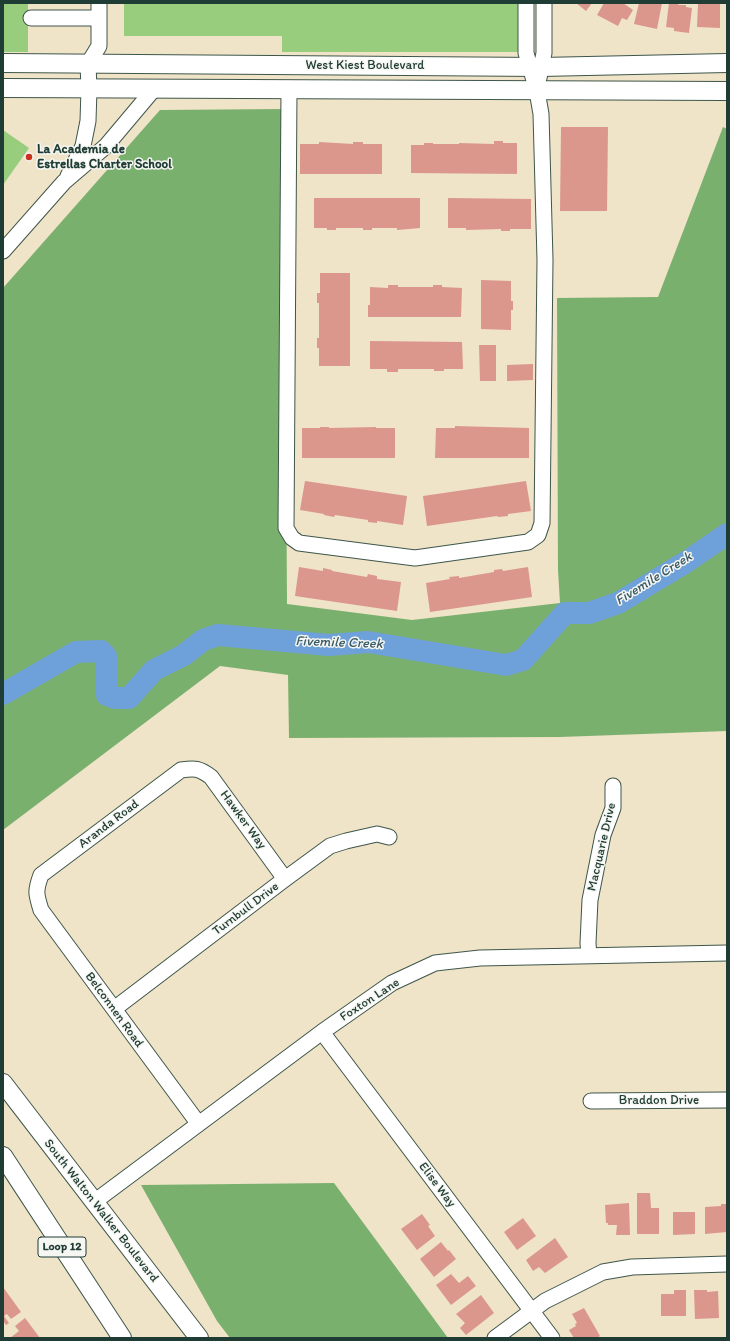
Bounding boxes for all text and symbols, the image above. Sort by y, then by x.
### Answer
street label: West Kiest Boulevard [305,58,425,74]
place label: La Academia de Estrellas Charter School [37,142,172,173]
marker: La Academia de Estrellas Charter School [24,152,34,162]
water label: Fivemile Creek [612,549,696,609]
water label: Fivemile Creek [295,633,383,653]
street label: Hawker Way [216,788,270,852]
street label: Aranda Road [76,796,142,852]
street label: Macquarie Drive [584,801,620,893]
street label: Turnbull Drive [210,879,282,939]
street label: Belconnen Road [81,969,147,1051]
street label: Foxton Lane [337,975,403,1025]
street label: Braddon Drive [619,1093,699,1109]
street label: South Walton Walker Boulevard [40,1136,162,1286]
street label: Elise Way [415,1159,459,1211]
road number: Loop 12 [38,1237,86,1257]

